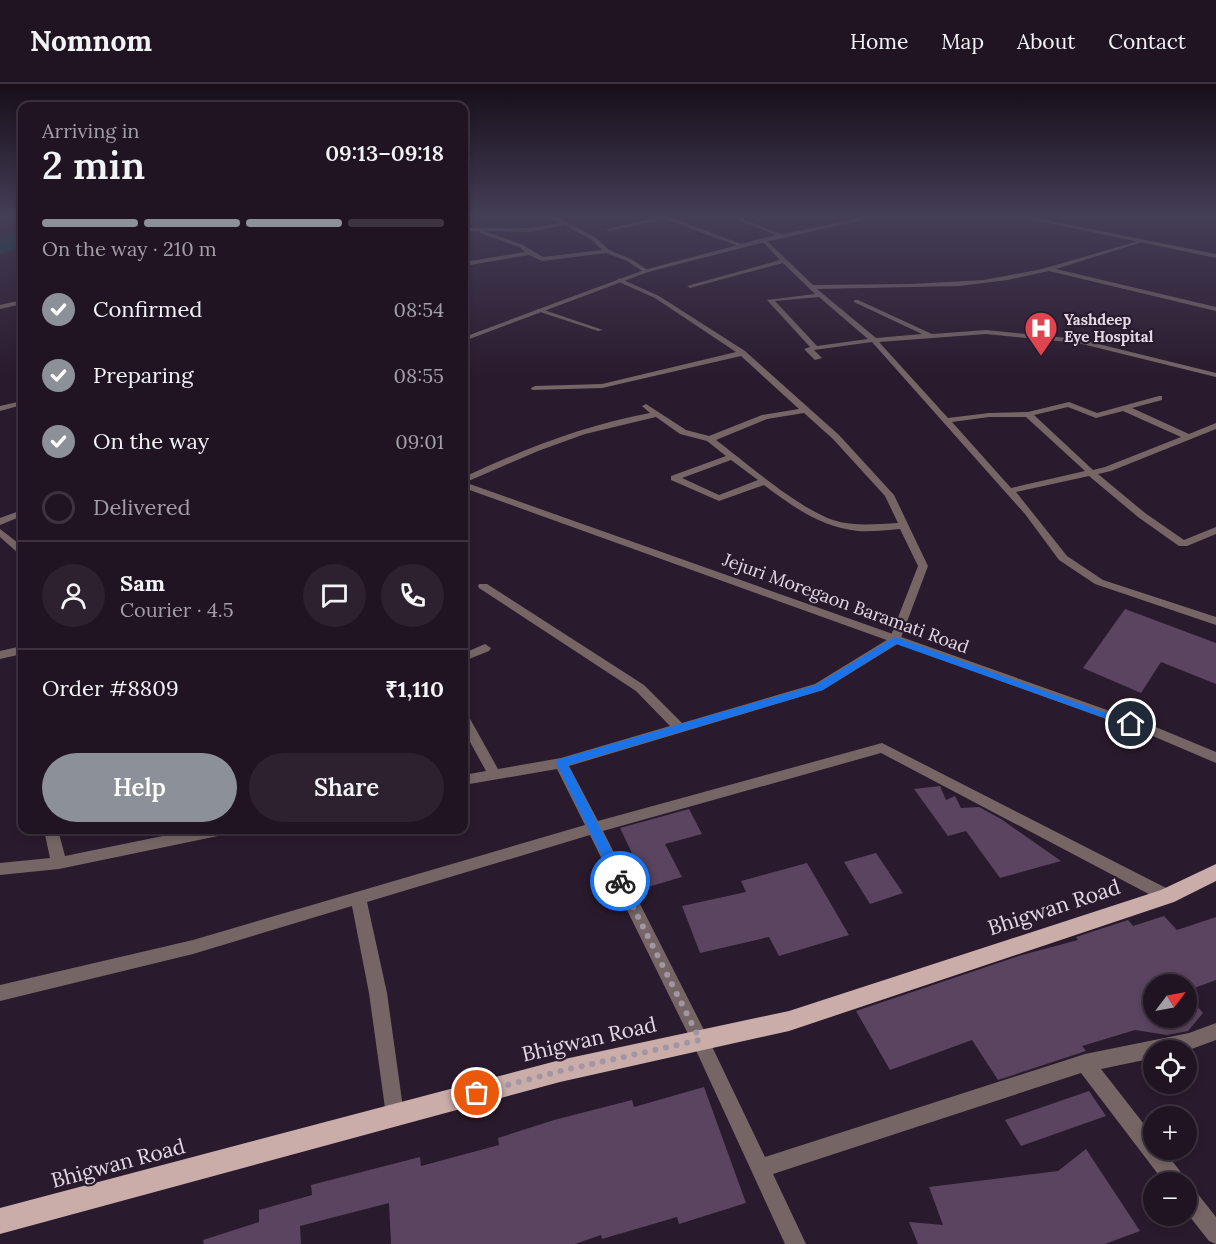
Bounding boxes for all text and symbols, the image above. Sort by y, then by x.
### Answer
text: Nomnom [30,23,152,59]
text: Home [850,28,908,55]
text: Map [941,28,984,55]
text: About [1017,28,1075,55]
text: Contact [1108,28,1186,55]
text: Arriving in [42,118,139,143]
text: 09:13–09:18 [325,139,444,167]
text: 2 min [42,140,145,190]
text: On the way · 210 m [42,236,217,261]
icon: check [42,293,75,326]
text: Confirmed [93,295,202,323]
text: 08:54 [394,297,444,322]
hospital icon: Yashdeep Eye Hospital [1023,310,1059,357]
place label: Yashdeep Eye Hospital [1064,310,1154,346]
icon: check [42,359,75,392]
text: Preparing [93,361,193,389]
text: 08:55 [394,363,444,388]
icon: check [42,425,75,458]
text: On the way [93,427,209,455]
text: 09:01 [395,429,444,454]
text: Delivered [93,493,191,521]
street label: Jejuri Moregaon Baramati Road [719,547,972,658]
button: person [42,564,105,627]
button: chat [303,564,366,627]
button: phone [381,564,444,627]
text: Sam [120,569,165,597]
text: Courier · 4.5 [120,597,234,622]
text: Order #8809 [42,674,179,702]
text: ₹1,110 [385,675,444,703]
pin [1105,698,1156,749]
icon: home [1114,707,1147,740]
button: Help [42,753,237,822]
button: Share [249,753,444,822]
courier [590,851,650,911]
icon: bike [604,865,637,898]
street label: Bhigwan Road [984,873,1124,941]
north arrow [1143,974,1197,1028]
map controls [1143,974,1197,1226]
street label: Bhigwan Road [519,1010,659,1068]
button: locate [1143,1040,1197,1094]
pin [451,1067,502,1118]
icon: bag [460,1076,493,1109]
button: + [1143,1106,1197,1160]
street label: Bhigwan Road [48,1132,188,1194]
button: − [1143,1172,1197,1226]

